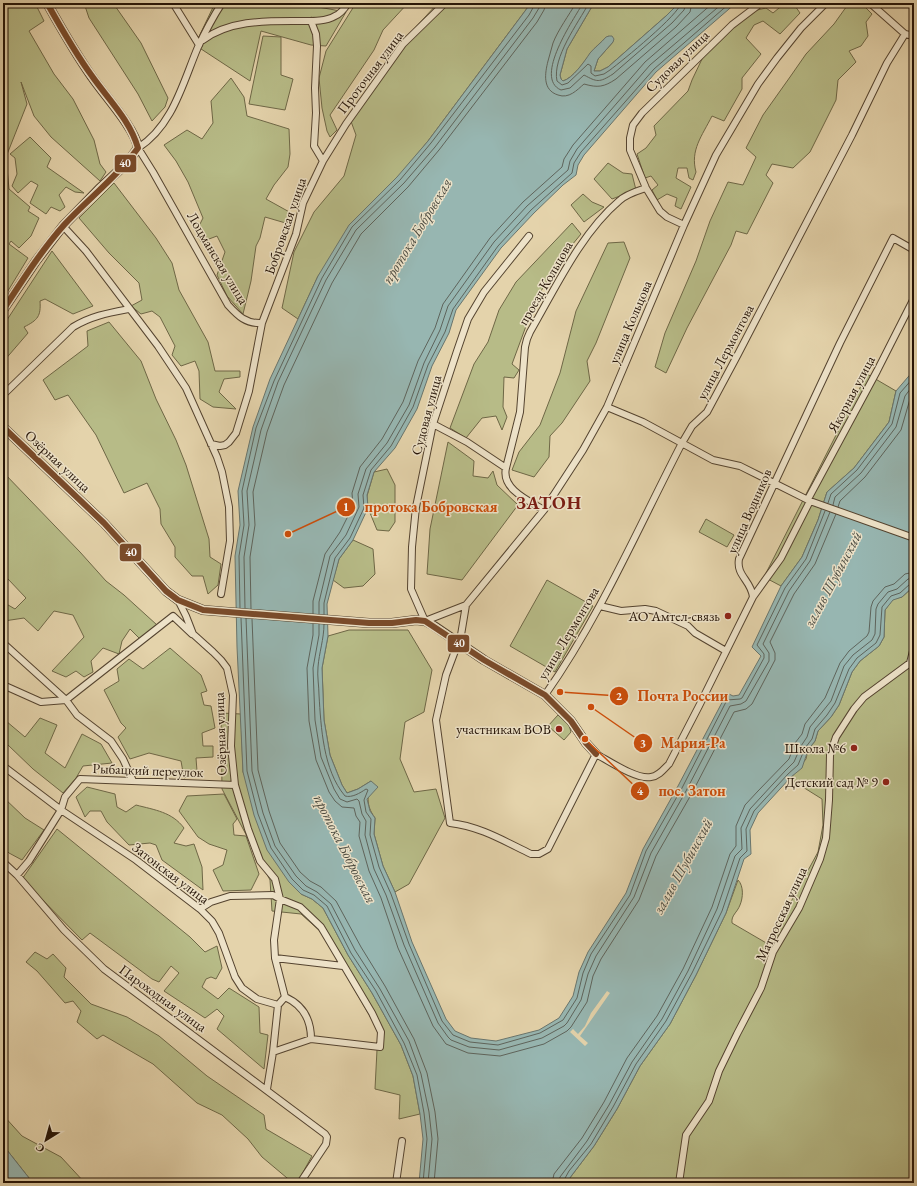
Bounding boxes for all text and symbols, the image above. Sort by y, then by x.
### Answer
street label: Судовая улица [641,26,713,96]
street label: Проточная улица [333,27,407,117]
line badge: 40 [114,154,137,173]
text: 40 [119,156,131,170]
water label: протока Бобровская [378,174,456,287]
street label: Бобровская улица [260,175,310,277]
street label: Лоцманская улица [183,208,253,308]
street label: проезд Кольцова [514,237,577,328]
street label: улица Кольцова [604,277,656,366]
street label: улица Лермонтова [692,301,758,403]
street label: Якорная улица [823,352,879,436]
street label: Судовая улица [407,373,445,457]
street label: Озёрная улица [21,426,95,496]
street label: улица Водников [722,466,776,556]
district label: ЗАТОН [516,491,582,514]
callout: протока Бобровская [336,494,505,521]
text: протока Бобровская [364,497,498,516]
text: 1 [343,499,349,515]
water label: залив Шубинский [799,527,866,631]
line badge: 40 [119,543,142,562]
text: 40 [125,545,137,559]
street label: улица Лермонтова [533,583,603,683]
place label: АО Амтел-связь [627,607,720,625]
marker: АО Амтел-связь [723,611,733,621]
line badge: 40 [447,634,470,653]
text: 40 [453,636,465,650]
callout: Почта России [609,682,736,709]
text: Почта России [638,686,729,705]
text: 2 [616,688,623,704]
street label: Озёрная улица [210,692,230,776]
place label: участникам ВОВ [456,720,551,738]
marker: участникам ВОВ [554,724,564,734]
callout: Мария-Ра [633,729,734,756]
text: Мария-Ра [660,733,726,752]
text: 3 [640,735,646,751]
place label: Школа №6 [785,739,846,757]
marker: Школа №6 [849,743,859,753]
street label: Рыбацкий переулок [92,759,204,781]
place label: Детский сад № 9 [785,773,878,791]
callout: пос. Затон [630,777,733,804]
marker: Детский сад № 9 [881,777,891,787]
text: пос. Затон [658,781,726,800]
text: 4 [637,783,644,799]
water label: протока Бобровская [310,791,381,907]
water label: залив Шубинский [648,815,717,917]
street label: Затонская улица [129,838,213,908]
street label: Матросская улица [751,863,811,964]
street label: Пароходная улица [116,960,211,1036]
north arrow [26,1120,66,1160]
text: С [32,1140,47,1156]

